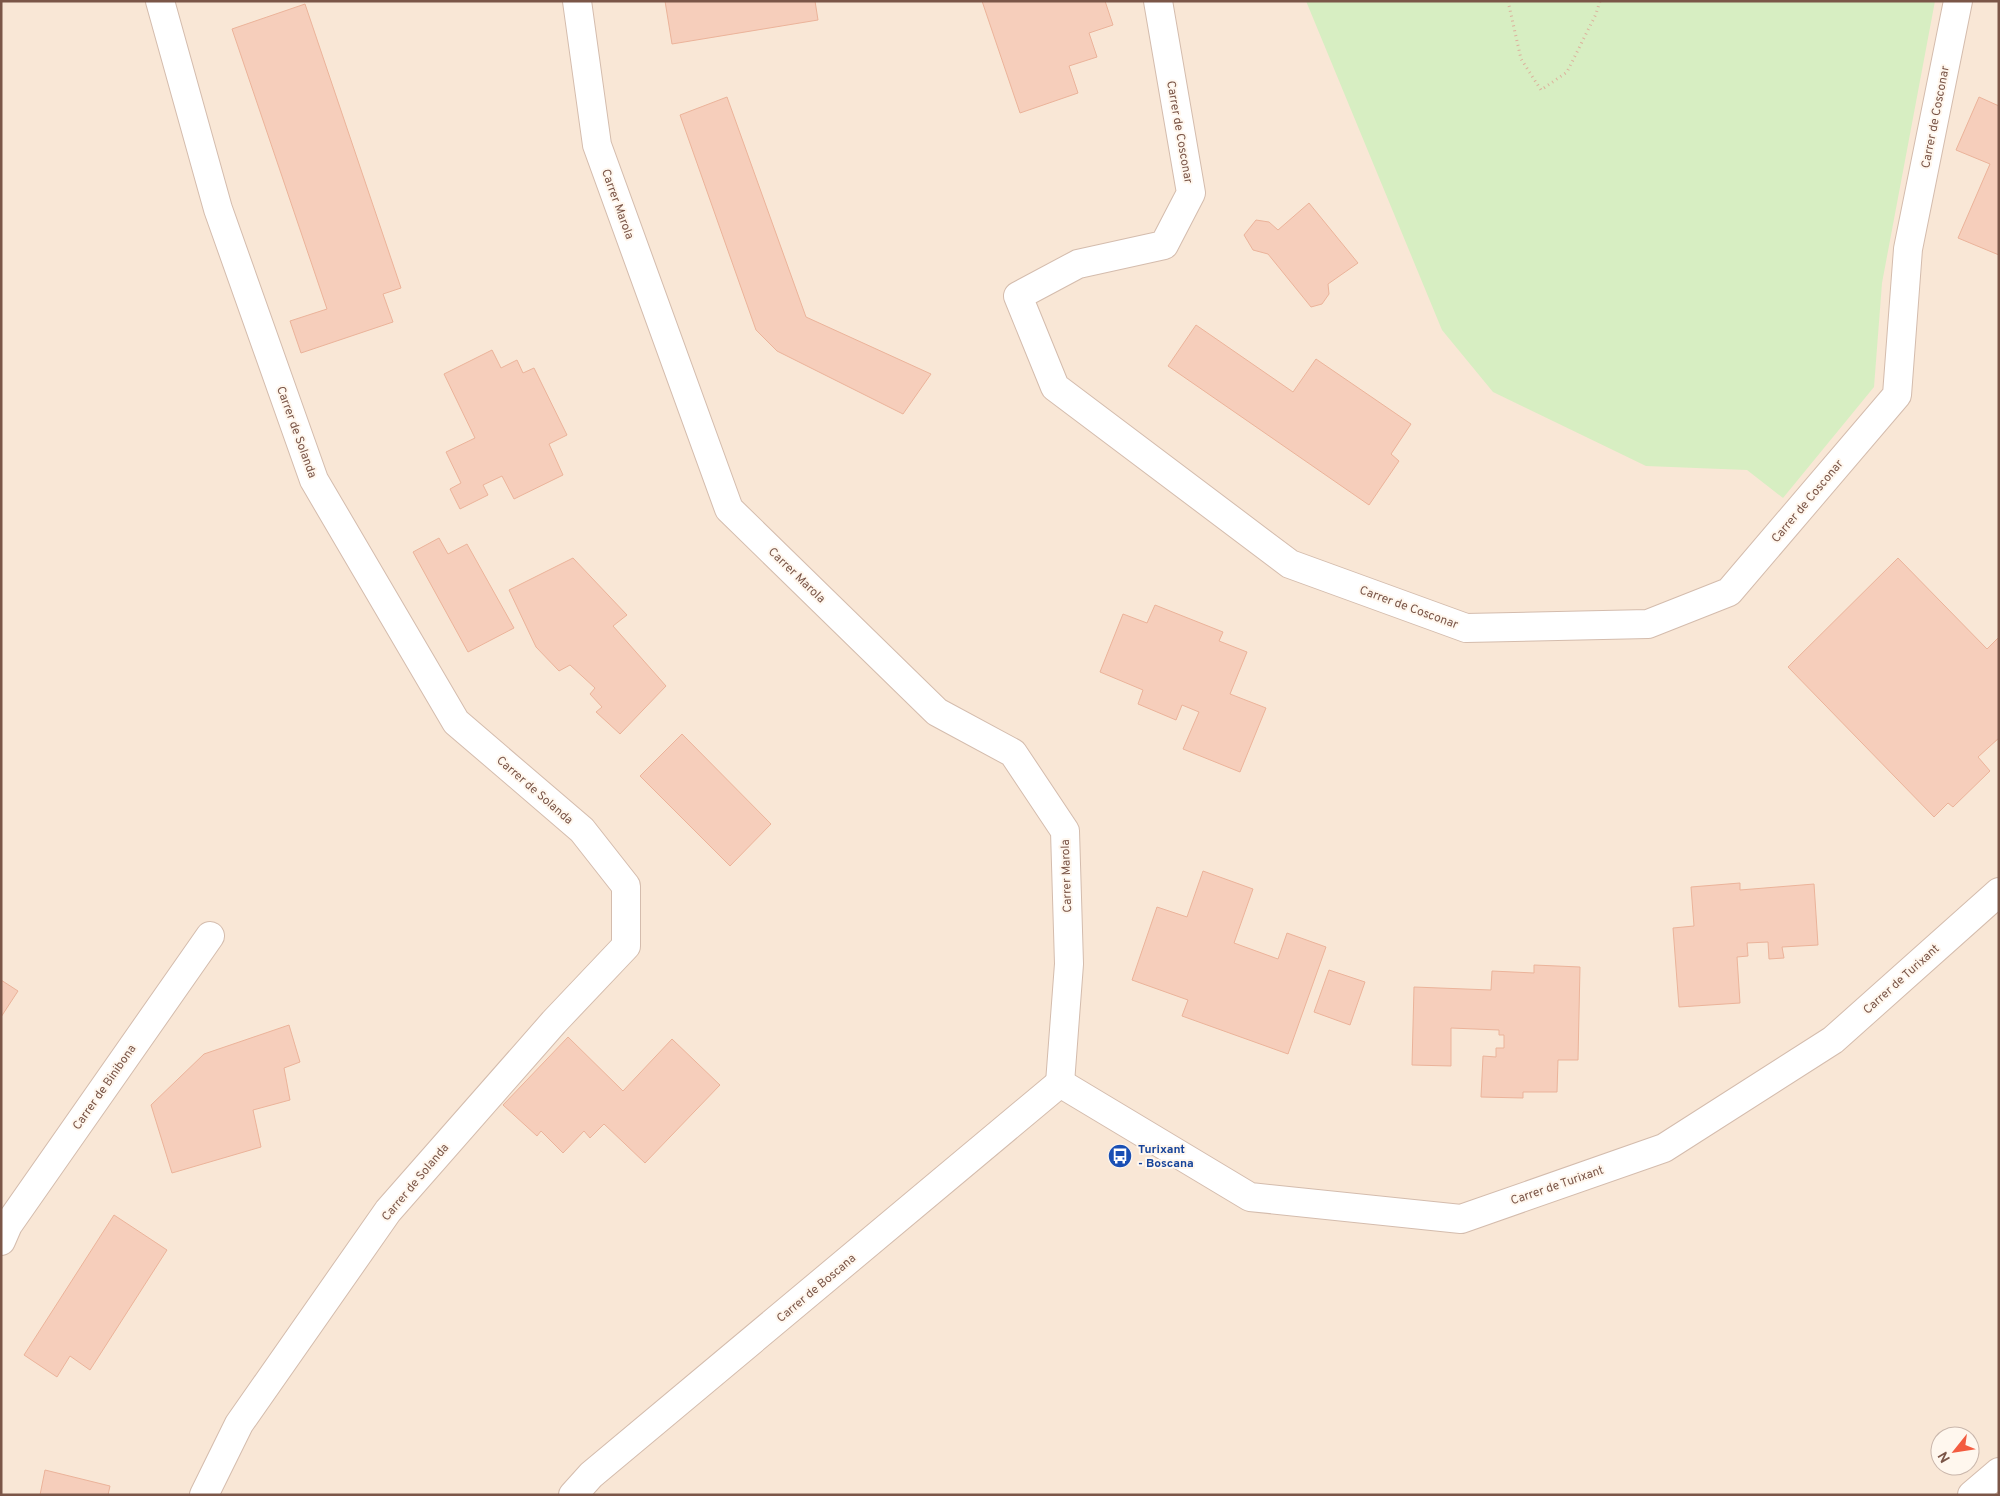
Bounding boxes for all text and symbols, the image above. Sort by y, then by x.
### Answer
street label: Carrer de Cosconar [1918,64,1954,170]
street label: Carrer de Cosconar [1162,80,1196,185]
street label: Carrer Marola [597,167,637,242]
street label: Carrer de Solanda [272,384,320,480]
street label: Carrer de Cosconar [1768,456,1847,547]
street label: Carrer Marola [764,544,828,607]
street label: Carrer de Cosconar [1357,583,1461,633]
street label: Carrer de Solanda [493,753,576,828]
street label: Carrer Marola [1058,839,1076,913]
street label: Carrer de Turixant [1860,941,1943,1018]
street label: Carrer de Binibona [69,1042,140,1133]
street label: Carrer de Solanda [379,1141,453,1225]
place label: Turixant - Boscana [1138,1142,1194,1172]
bus stop icon: Turixant - Boscana [1107,1143,1133,1169]
street label: Carrer de Turixant [1509,1163,1606,1209]
street label: Carrer de Boscana [774,1251,860,1327]
north arrow [1930,1426,1980,1476]
text: N [1935,1448,1955,1465]

